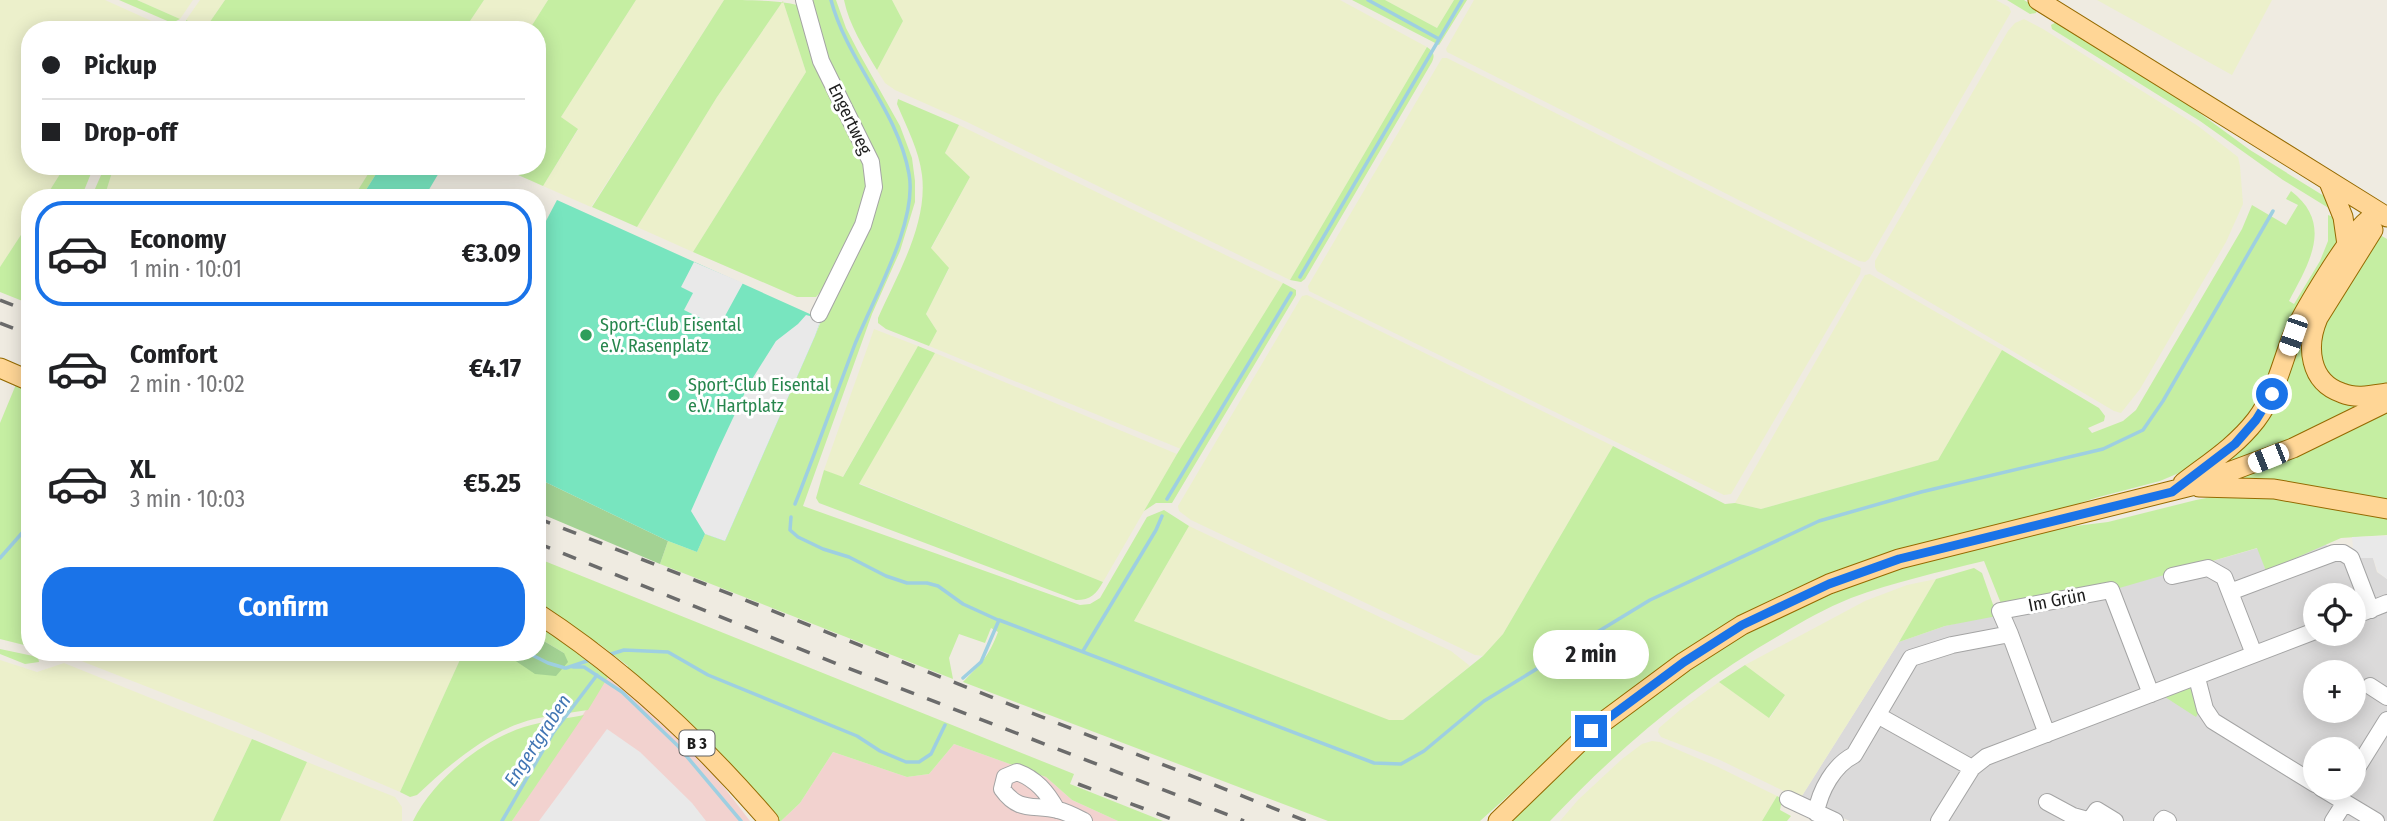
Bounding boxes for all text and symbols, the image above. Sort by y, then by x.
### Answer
text: Pickup [84,50,157,81]
street label: Engertweg [823,80,877,159]
text: Drop-off [84,117,177,148]
icon: car [46,222,109,285]
text: Economy [130,224,226,255]
text: €3.09 [462,238,521,269]
text: 1 min · 10:01 [130,255,242,283]
car [2277,312,2310,358]
place label: Sport-Club Eisental e.V. Rasenplatz [600,314,741,357]
marker: Sport-Club Eisental e.V. Rasenplatz [578,327,594,343]
icon: car [46,337,109,400]
text: Comfort [130,339,218,370]
text: €4.17 [469,353,521,384]
text: 2 min · 10:02 [130,370,245,398]
place label: Sport-Club Eisental e.V. Hartplatz [688,374,829,417]
route start [2256,378,2288,410]
marker: Sport-Club Eisental e.V. Hartplatz [666,387,682,403]
car [2245,440,2292,476]
icon: car [46,452,109,515]
text: XL [130,454,156,485]
text: €5.25 [464,468,521,499]
text: 3 min · 10:03 [130,485,245,513]
button: Confirm [42,567,525,647]
map controls [2303,583,2366,800]
button: locate [2303,583,2366,646]
street label: Im Grün [2026,584,2088,616]
callout: 2 min [1533,630,1649,678]
text: 2 min [1566,640,1617,668]
button: + [2303,660,2366,723]
water label: Engertgraben [499,690,576,791]
route end [1575,715,1607,747]
road number: B 3 [680,730,714,756]
button: − [2303,737,2366,800]

